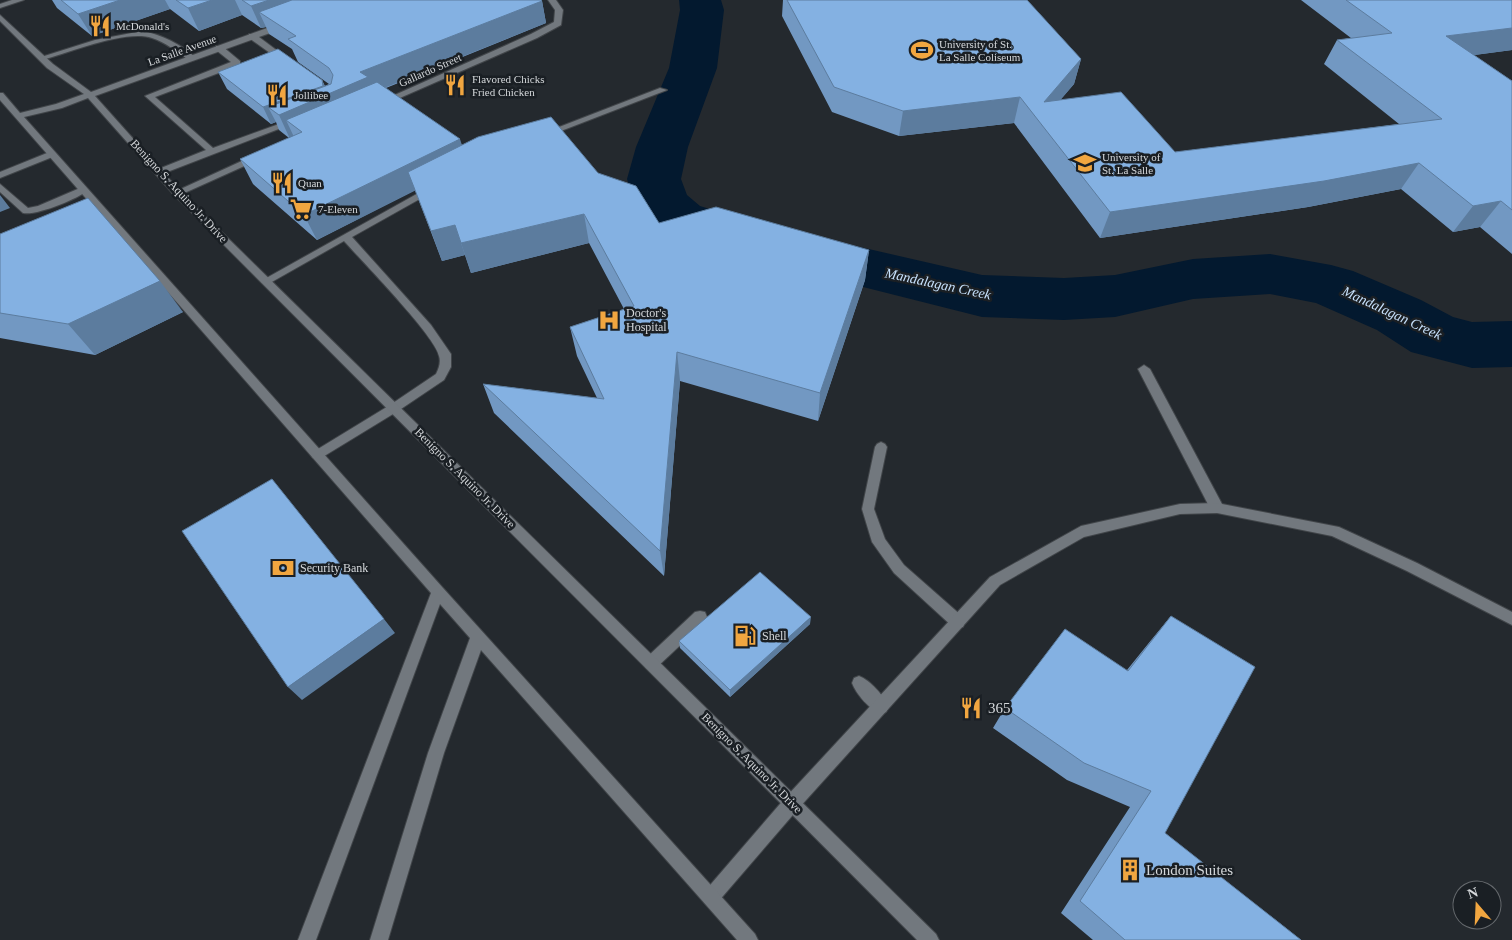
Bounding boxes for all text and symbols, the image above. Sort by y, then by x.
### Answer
restaurant icon: McDonald's [87,13,113,39]
place label: McDonald's [116,20,169,32]
street label: La Salle Avenue [146,32,218,68]
sports icon: University of St. La Salle Coliseum [909,37,935,63]
place label: University of St. La Salle Coliseum [939,38,1021,63]
street label: Gallardo Street [397,51,463,89]
restaurant icon: Flavored Chicks Fried Chicken [442,72,468,98]
place label: Flavored Chicks Fried Chicken [472,73,544,98]
restaurant icon: Jollibee [264,82,290,108]
place label: Jollibee [294,89,328,101]
street label: Benigno S. Aquino Jr. Drive [127,136,231,246]
school or university icon: University of St. La Salle [1072,150,1098,176]
place label: University of St. La Salle [1102,151,1161,176]
restaurant icon: Quan [269,170,295,196]
place label: Quan [298,177,322,189]
supermarket icon: 7-Eleven [288,196,314,222]
place label: 7-Eleven [318,203,358,215]
water label: Mandalagan Creek [883,265,993,303]
water label: Mandalagan Creek [1339,283,1445,343]
place label: Doctor's Hospital [626,306,667,334]
hospital icon: Doctor's Hospital [596,307,622,333]
street label: Benigno S. Aquino Jr. Drive [412,425,518,531]
bank icon: Security Bank [270,555,296,581]
place label: Security Bank [300,561,368,575]
fuel station icon: Shell [732,623,758,649]
place label: Shell [762,629,787,643]
restaurant icon: 365 [958,695,984,721]
place label: 365 [988,700,1011,716]
street label: Benigno S. Aquino Jr. Drive [699,710,805,816]
building icon: London Suites [1117,857,1143,883]
place label: London Suites [1146,862,1233,878]
north arrow [1452,880,1502,930]
text: N [1466,884,1480,902]

